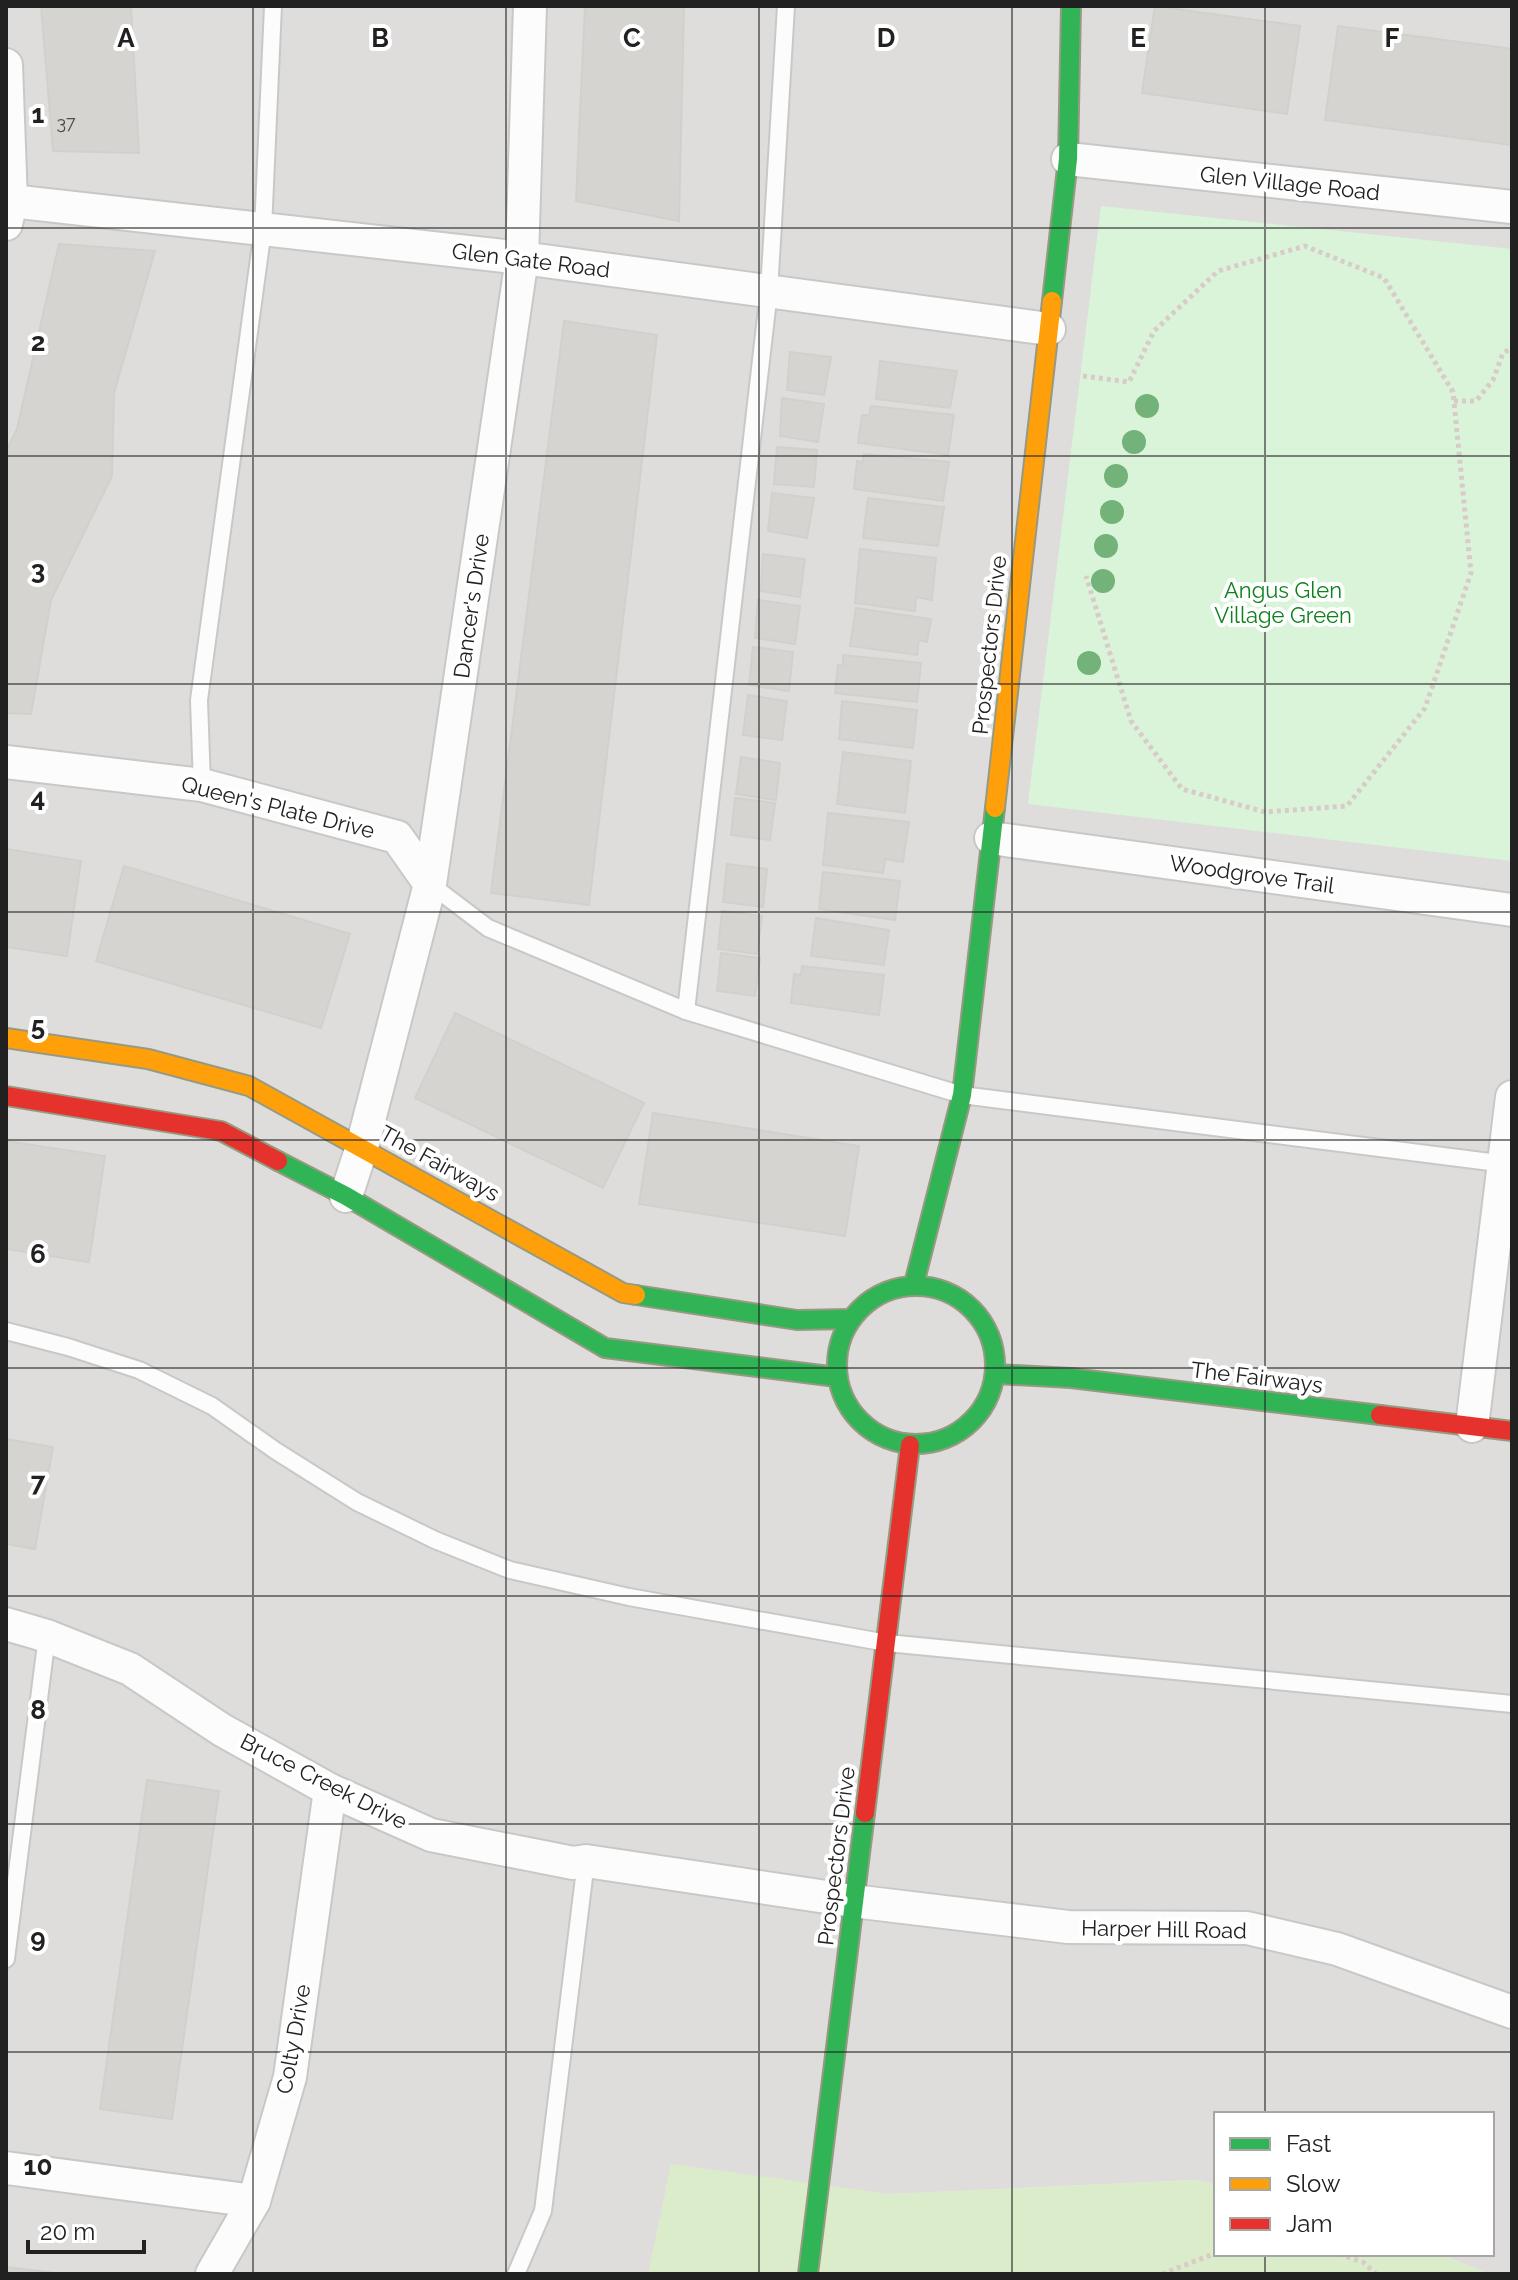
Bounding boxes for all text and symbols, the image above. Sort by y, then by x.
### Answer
text: A [117,23,135,53]
text: B [371,23,389,53]
text: C [623,23,641,53]
text: D [877,23,895,53]
text: E [1130,23,1146,53]
text: F [1385,23,1400,53]
text: 1 [32,99,45,129]
house number: 37 [56,112,76,133]
street label: Glen Village Road [1199,161,1381,205]
street label: Glen Gate Road [450,237,612,283]
text: 2 [31,327,45,357]
street label: Dancer's Drive [448,532,494,680]
street label: Prospectors Drive [967,554,1011,736]
text: 3 [31,555,45,585]
park label: Angus Glen Village Green [1214,577,1352,628]
street label: Queen's Plate Drive [179,770,377,844]
text: 4 [31,783,45,813]
street label: Woodgrove Trail [1168,850,1336,898]
text: 5 [31,1011,45,1041]
street label: The Fairways [376,1120,504,1206]
text: 6 [30,1239,46,1269]
street label: The Fairways [1190,1356,1324,1398]
text: 7 [31,1467,46,1497]
text: 8 [30,1695,46,1725]
street label: Bruce Creek Drive [236,1728,412,1834]
street label: Prospectors Drive [812,1765,860,1947]
street label: Harper Hill Road [1081,1915,1247,1943]
text: 9 [30,1923,46,1953]
street label: Colty Drive [271,1982,315,2096]
legend [1214,2112,1494,2256]
text: Fast [1286,2129,1331,2158]
text: 10 [24,2151,52,2181]
text: Slow [1286,2169,1341,2198]
scale bar [28,2204,144,2254]
text: Jam [1286,2209,1332,2238]
text: 20 m [40,2217,95,2246]

